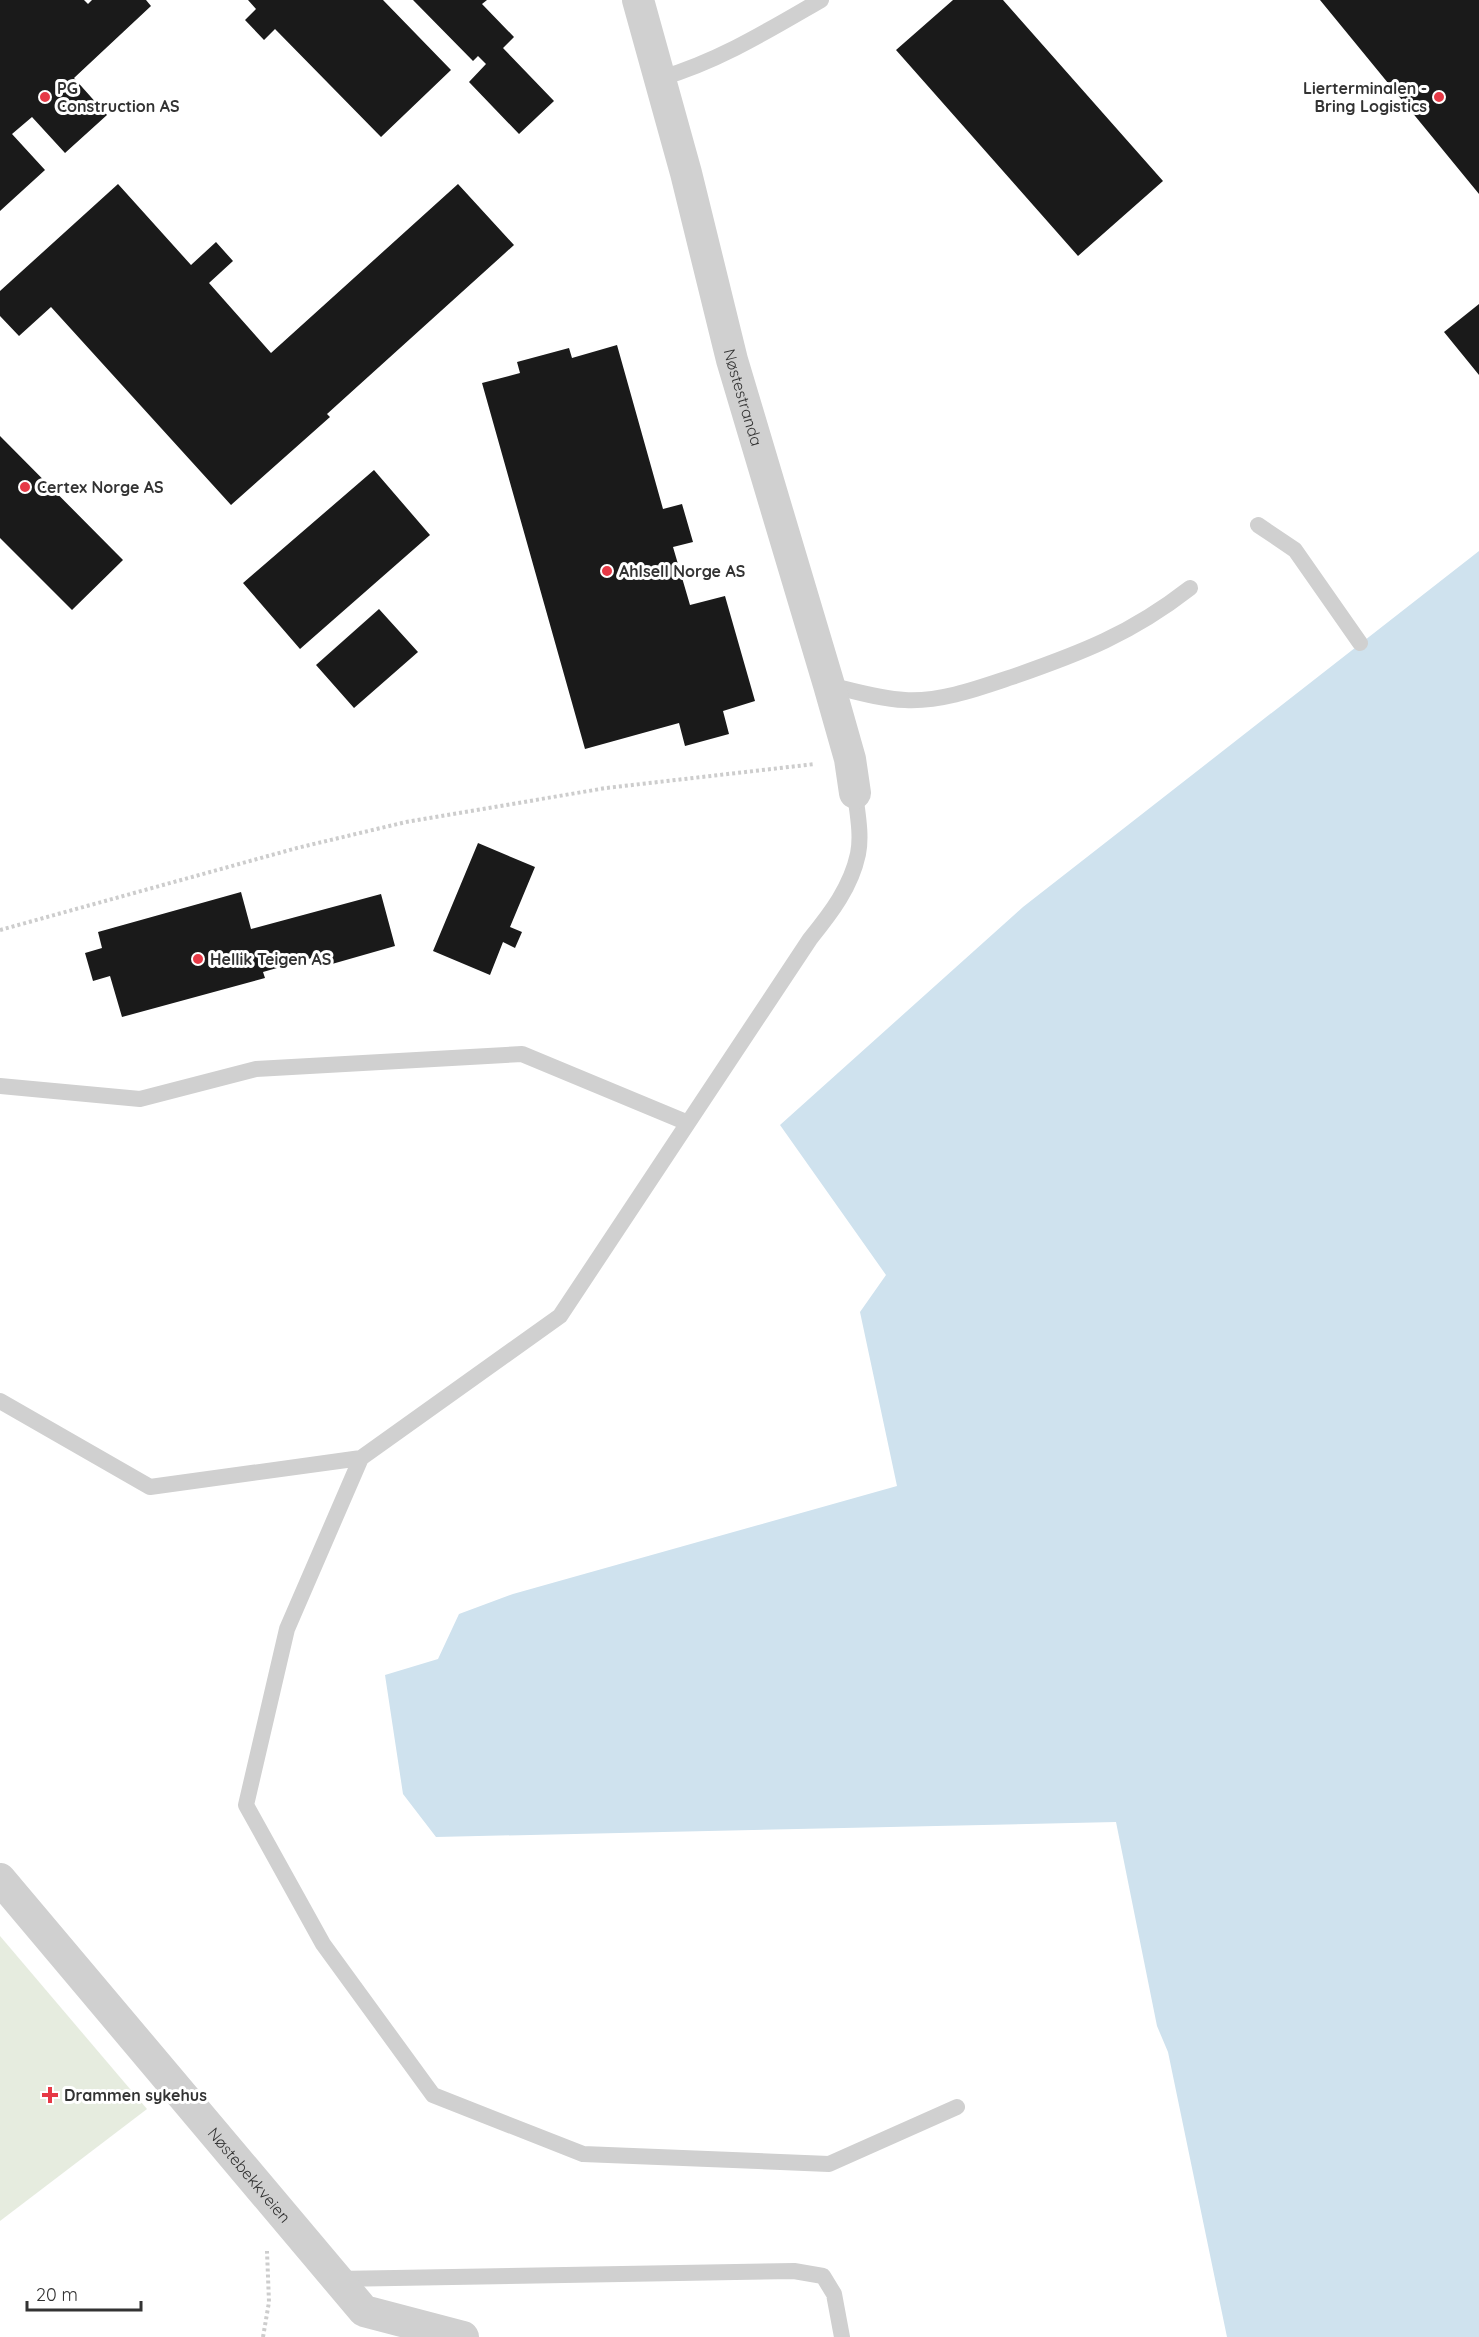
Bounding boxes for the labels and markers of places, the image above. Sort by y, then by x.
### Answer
place label: PG Construction AS [57,78,180,116]
place label: Lierterminalen - Bring Logistics [1303,78,1427,116]
marker: PG Construction AS [38,90,52,104]
marker: Lierterminalen - Bring Logistics [1432,90,1446,104]
place label: Certex Norge AS [37,477,164,497]
marker: Certex Norge AS [18,480,32,494]
place label: Ahlsell Norge AS [619,561,745,581]
marker: Ahlsell Norge AS [600,564,614,578]
place label: Hellik Teigen AS [210,949,331,969]
marker: Hellik Teigen AS [191,952,205,966]
place label: Drammen sykehus [64,2085,207,2105]
marker: Drammen sykehus [41,2086,59,2104]

